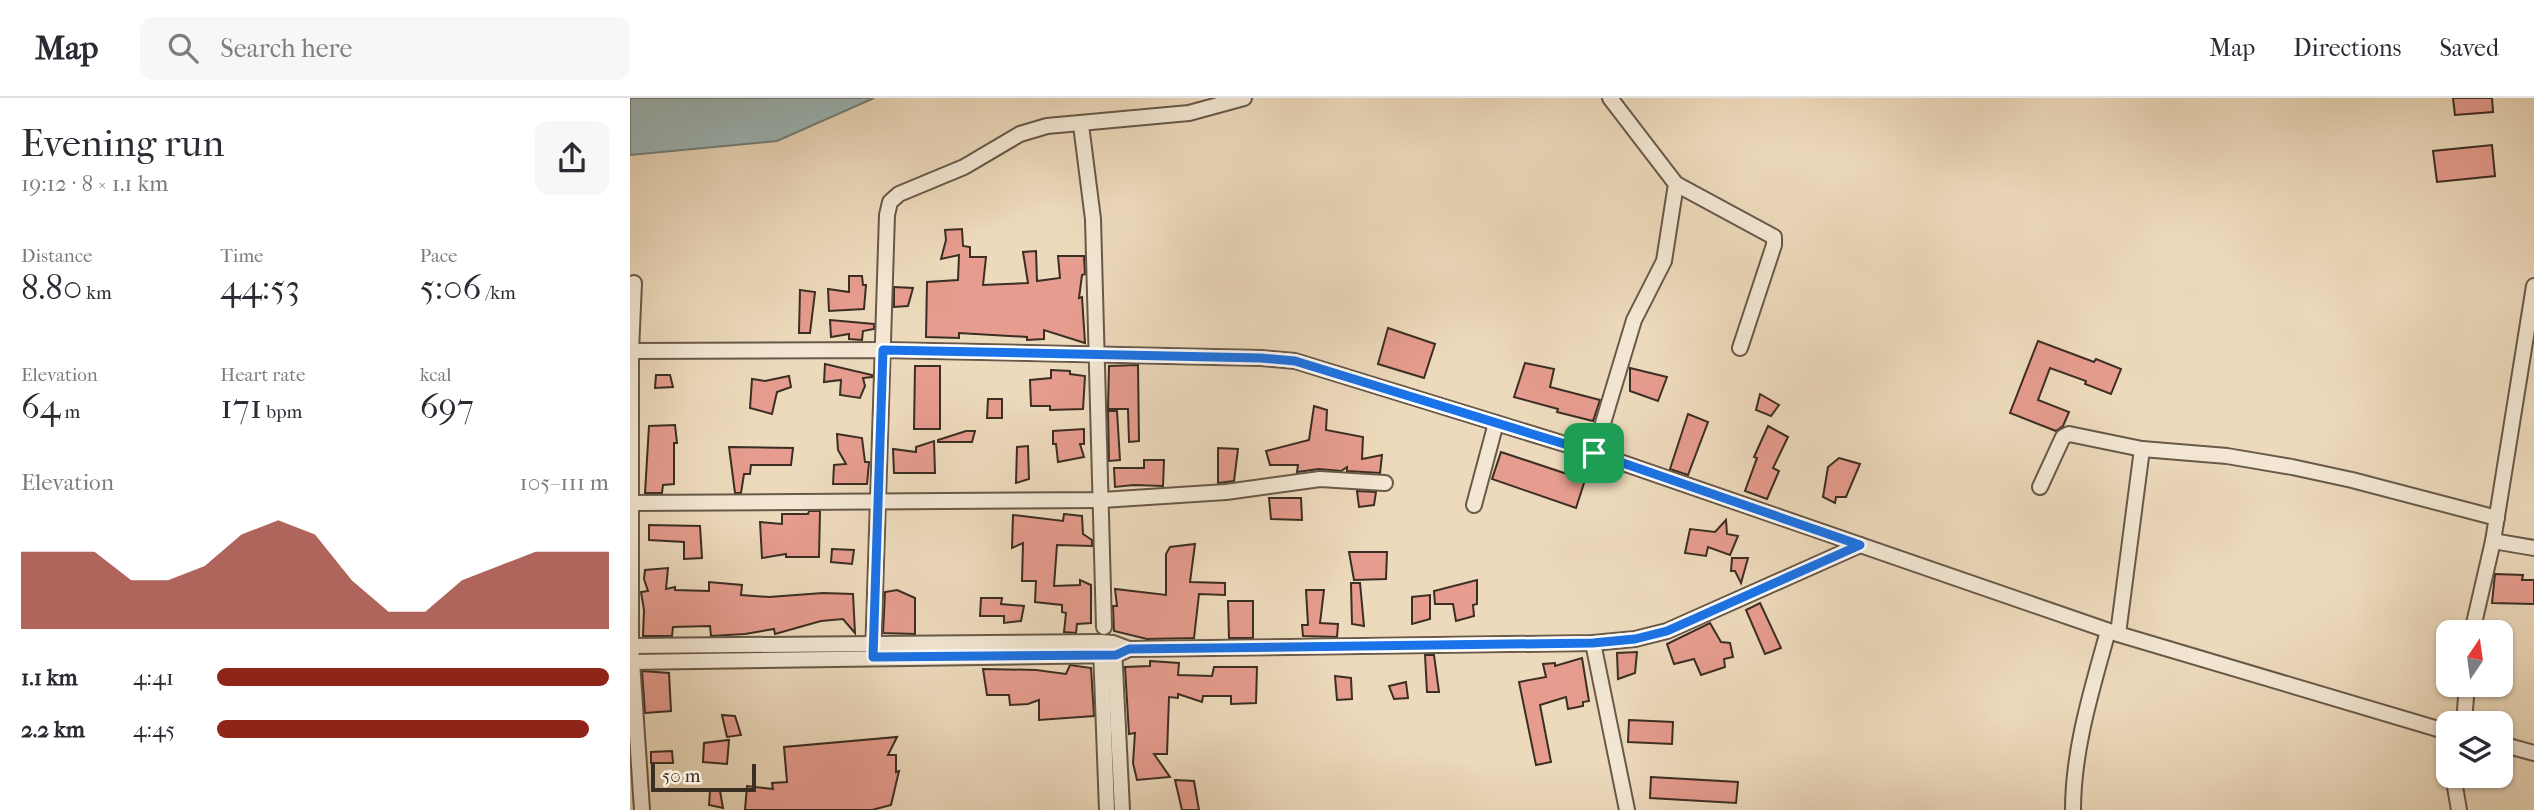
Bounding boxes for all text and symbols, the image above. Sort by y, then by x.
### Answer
search box [140,17,630,80]
text: Map [35,29,98,68]
icon: search [164,29,202,67]
text: Search here [220,33,352,64]
text: Map [2209,34,2255,62]
text: Directions [2293,34,2401,62]
text: Saved [2439,34,2499,62]
text: Evening run [21,121,224,166]
button: share [535,121,609,195]
text: 19:12 · 8 × 1.1 km [21,170,168,197]
text: Distance [21,245,92,267]
text: Time [220,245,264,267]
text: Pace [420,245,458,267]
text: 8.80 [21,267,82,308]
text: 44:53 [220,267,300,308]
text: 5:06 [420,267,482,308]
text: km [82,282,112,304]
text: /km [482,282,516,304]
text: Elevation [21,364,98,386]
text: Heart rate [220,364,305,386]
text: kcal [420,364,452,386]
text: 64 [21,386,61,427]
text: 171 [220,386,262,427]
text: 697 [420,386,474,427]
text: m [61,401,80,423]
text: bpm [262,401,302,423]
pin [1564,423,1624,483]
icon: arrive [1575,434,1613,472]
text: Elevation [21,469,114,496]
text: 105–111 m [520,469,609,496]
north arrow [2436,620,2513,696]
map controls [2436,620,2513,788]
text: 1.1 km [21,664,78,691]
text: 4:41 [133,664,174,691]
button: layers [2436,711,2513,788]
text: 2.2 km [21,716,85,743]
text: 4:45 [133,716,175,743]
scale bar [651,761,756,793]
text: 50 m [662,765,701,787]

